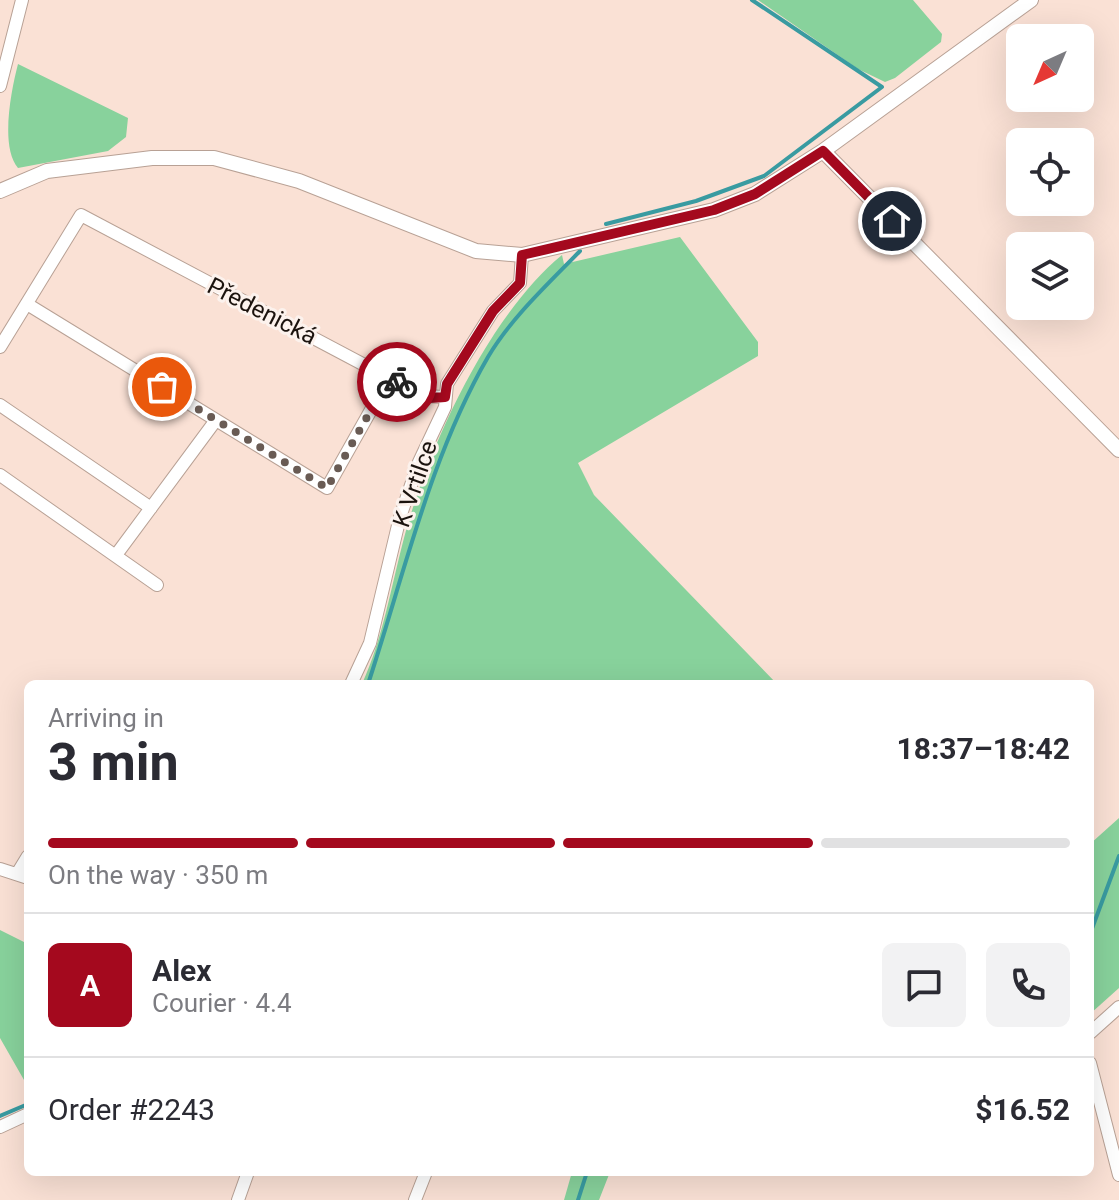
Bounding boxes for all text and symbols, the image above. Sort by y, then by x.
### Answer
north arrow [1006,24,1094,112]
map controls [1006,24,1094,320]
button: locate [1006,128,1094,216]
pin [858,187,926,255]
icon: home [870,199,914,243]
button: layers [1006,232,1094,320]
street label: Předenická [203,272,321,350]
courier [357,342,437,422]
pin [128,353,196,421]
icon: bike [375,360,419,404]
icon: bag [140,365,184,409]
street label: K Vrtilce [387,437,443,531]
text: Arriving in [48,703,164,733]
text: 18:37–18:42 [896,731,1070,766]
text: 3 min [48,732,179,793]
text: On the way · 350 m [48,860,268,890]
button: chat [882,943,966,1027]
button: phone [986,943,1070,1027]
text: Alex [152,953,212,988]
text: A [80,968,100,1003]
text: Courier · 4.4 [152,988,292,1018]
text: Order #2243 [48,1092,215,1127]
text: $16.52 [975,1092,1070,1127]

